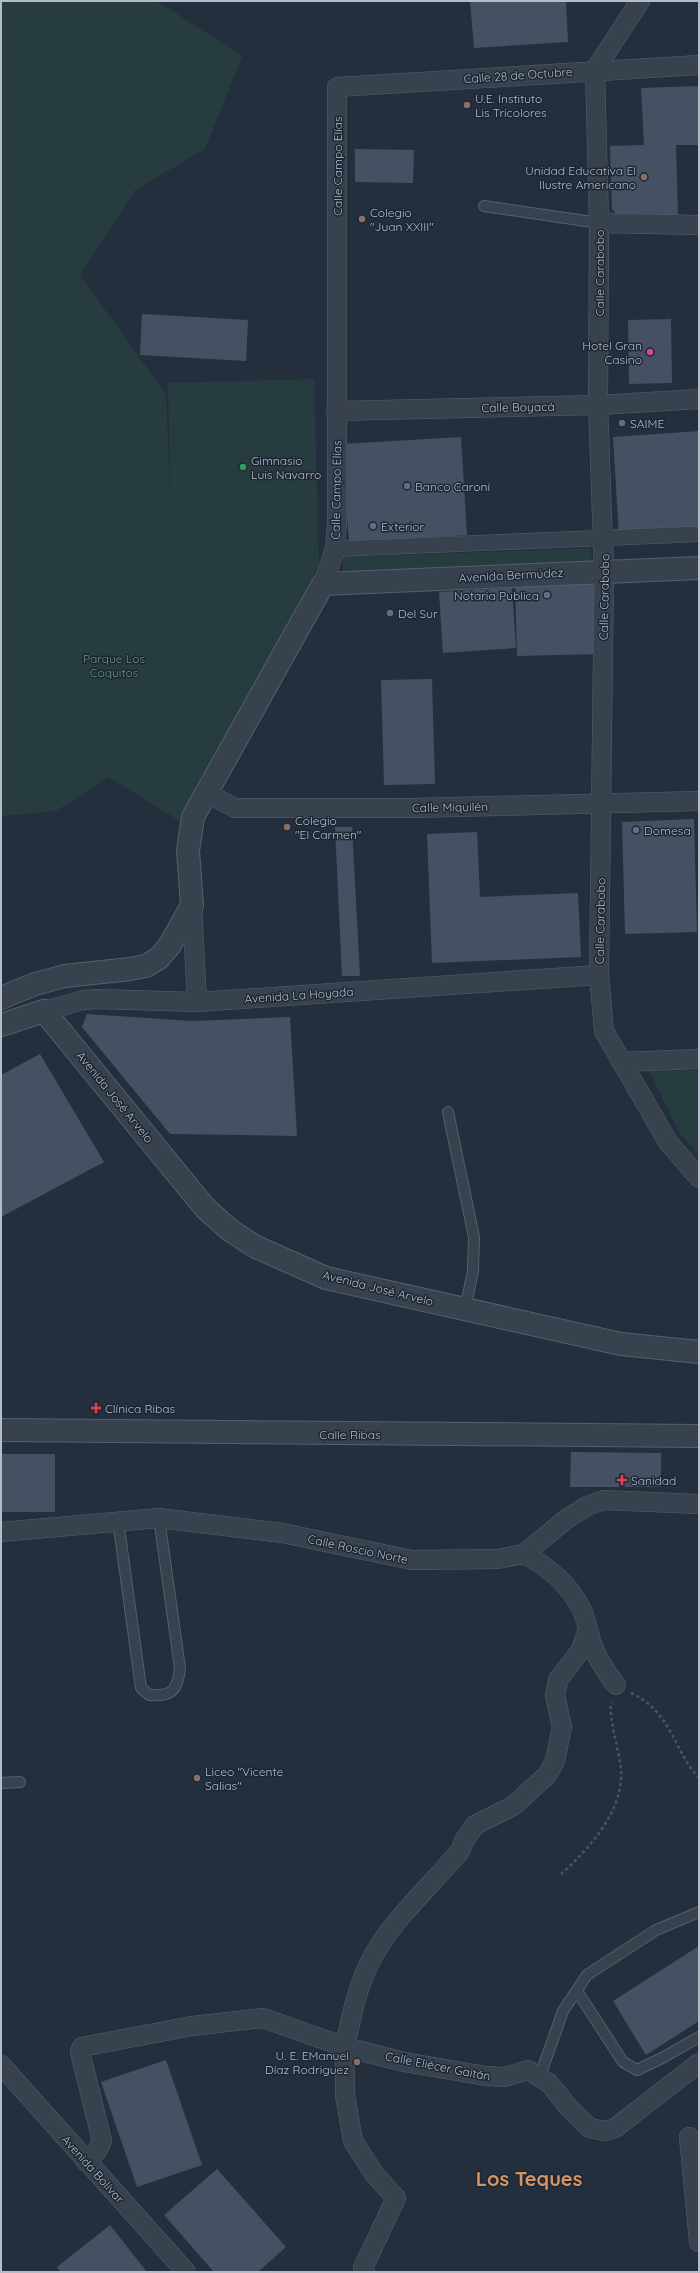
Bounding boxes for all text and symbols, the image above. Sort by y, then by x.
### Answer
street label: Calle 28 de Octubre [463,64,573,86]
place label: U.E. Instituto Lis Tricolores [475,91,547,120]
marker: U.E. Instituto Lis Tricolores [462,100,472,110]
street label: Calle Campo Elías [330,116,345,216]
place label: Unidad Educativa El Ilustre Americano [525,163,636,192]
marker: Unidad Educativa El Ilustre Americano [639,172,649,182]
place label: Colegio "Juan XXIII" [370,205,434,234]
marker: Colegio "Juan XXIII" [357,214,367,224]
street label: Calle Carabobo [592,230,607,316]
place label: Hotel Gran Casino [582,338,642,367]
marker: Hotel Gran Casino [645,347,655,357]
street label: Calle Boyacá [481,399,555,415]
place label: SAIME [630,416,664,431]
marker: SAIME [617,418,627,428]
street label: Calle Campo Elías [328,440,344,540]
place label: Gimnasio Luis Navarro [251,453,321,482]
marker: Gimnasio Luis Navarro [238,462,248,472]
place label: Banco Caroní [415,479,490,494]
marker: Banco Caroní [402,481,412,491]
place label: Exterior [381,519,424,534]
marker: Exterior [368,521,378,531]
street label: Calle Carabobo [596,554,612,640]
street label: Avenida Bermúdez [458,565,564,585]
place label: Notaria Publica [454,588,539,603]
marker: Notaria Publica [542,590,552,600]
place label: Del Sur [398,606,438,621]
marker: Del Sur [385,608,395,618]
park label: Parque Los Coquitos [83,651,145,680]
street label: Calle Miquilén [412,799,488,815]
place label: Colegio "El Carmen" [295,813,362,842]
marker: Colegio "El Carmen" [282,822,292,832]
place label: Domesa [644,823,691,838]
marker: Domesa [631,825,641,835]
street label: Calle Carabobo [592,878,608,964]
street label: Avenida La Hoyada [244,984,354,1006]
street label: Avenida José Arvelo [73,1048,157,1146]
street label: Avenida José Arvelo [321,1267,435,1309]
place label: Clínica Ribas [105,1401,176,1416]
marker: Clínica Ribas [90,1402,102,1414]
street label: Calle Ribas [319,1427,381,1442]
place label: Sanidad [631,1473,676,1488]
marker: Sanidad [616,1474,628,1486]
street label: Calle Roscio Norte [306,1531,410,1567]
place label: Liceo "Vicente Salias" [205,1764,284,1793]
marker: Liceo "Vicente Salias" [192,1773,202,1783]
place label: U. E. EManuel Díaz Rodriguez [265,2048,349,2077]
street label: Calle Eliécer Gaitán [384,2048,492,2084]
marker: U. E. EManuel Díaz Rodriguez [352,2057,362,2067]
street label: Avenida Bolívar [59,2132,128,2206]
district label: Los Teques [476,2166,582,2191]

